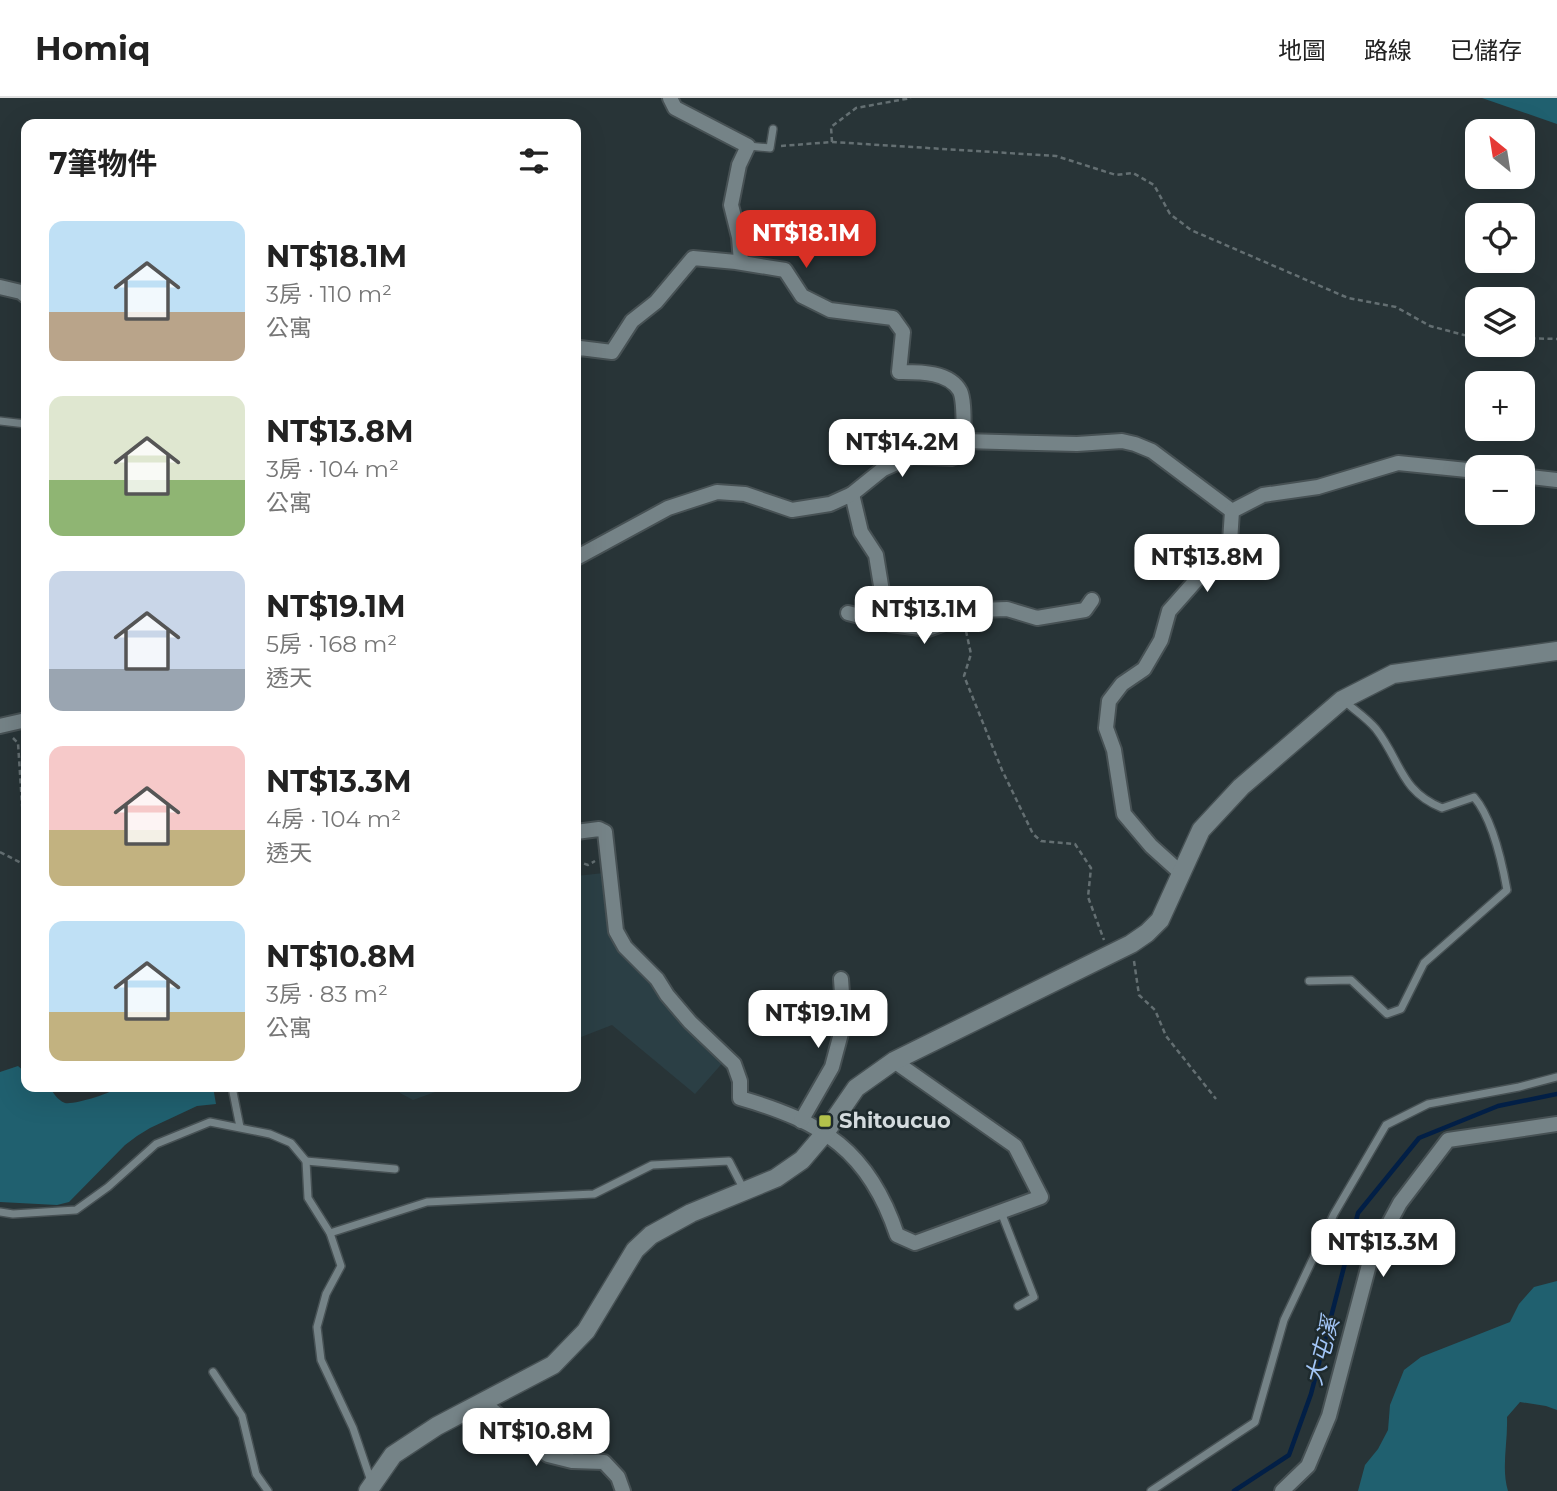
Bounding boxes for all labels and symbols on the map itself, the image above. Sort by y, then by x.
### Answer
north arrow [1465,119,1535,189]
pin: NT$18.1M [734,211,878,270]
pin: NT$14.2M [830,420,974,479]
pin: NT$13.8M [1135,534,1279,594]
pin: NT$13.1M [852,587,996,646]
pin: NT$19.1M [746,990,890,1050]
place label: Shitoucuo [839,1108,951,1133]
marker: Shitoucuo [817,1113,833,1129]
pin: NT$13.3M [1311,1220,1455,1279]
water label: 大屯溪 [1300,1311,1345,1388]
pin: NT$10.8M [464,1408,608,1468]

